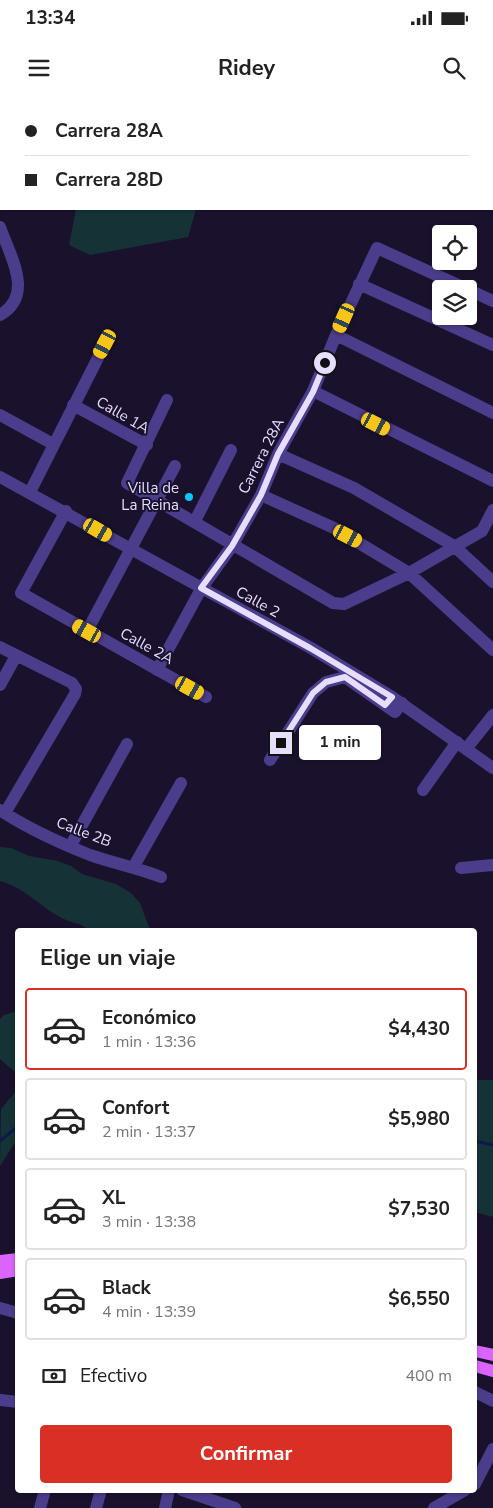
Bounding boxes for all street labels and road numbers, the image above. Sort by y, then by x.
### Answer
street label: Calle 1A [93,392,153,438]
street label: Carrera 28A [233,415,289,497]
street label: Calle 2 [232,582,284,622]
street label: Calle 2A [117,623,177,669]
street label: Calle 2B [54,812,114,852]

